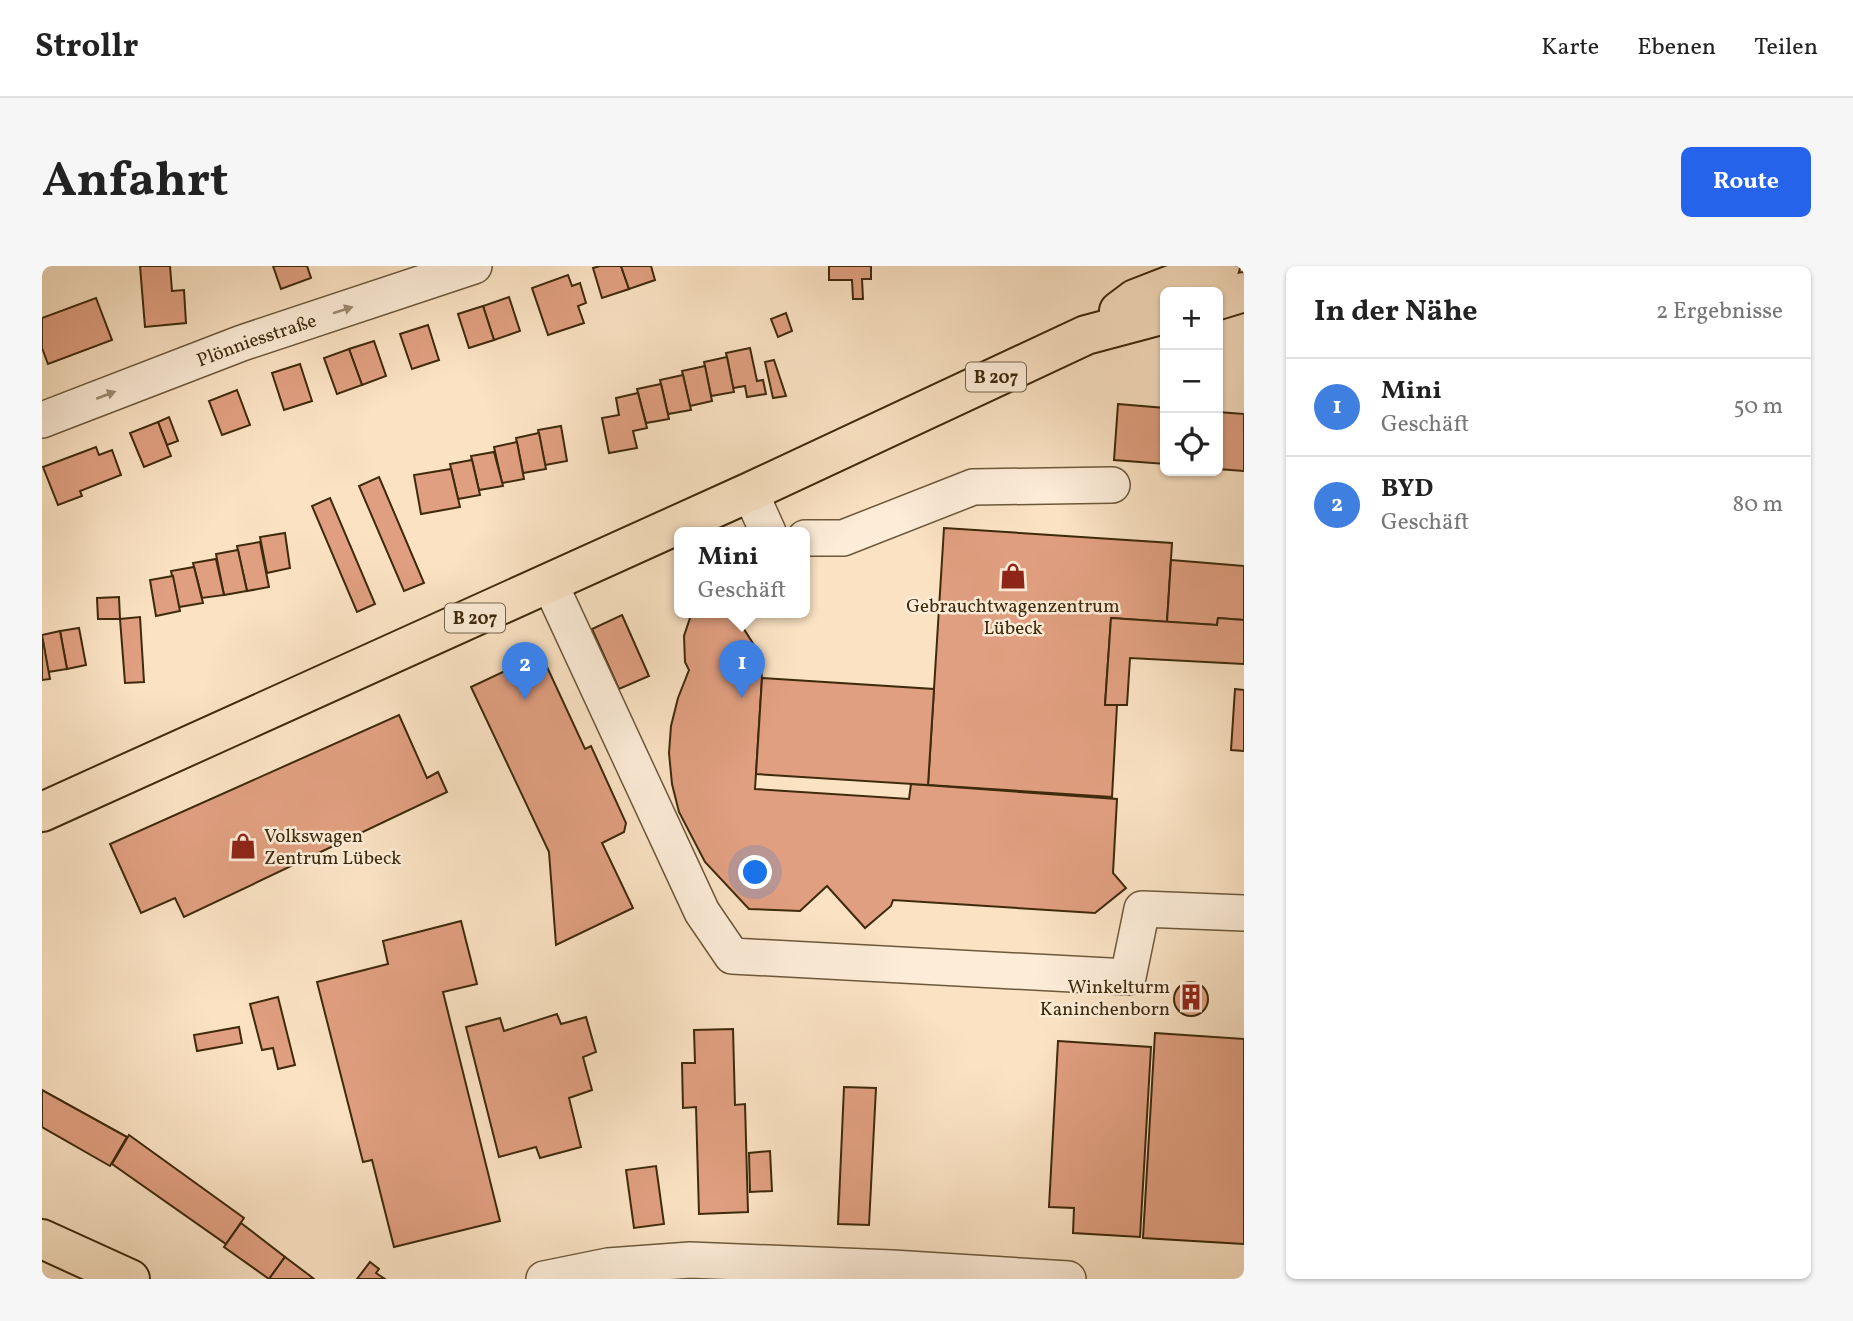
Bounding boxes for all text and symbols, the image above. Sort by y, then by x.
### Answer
text: Strollr [35,25,138,71]
text: Karte [1541,31,1599,65]
text: Ebenen [1637,31,1716,65]
text: Teilen [1754,31,1818,65]
button: Route [1681,147,1811,217]
text: Anfahrt [42,148,229,217]
map controls [1160,287,1223,476]
button: + [1160,287,1223,350]
text: In der Nähe [1314,291,1478,333]
text: 2 Ergebnisse [1656,296,1783,328]
one-way arrow [332,304,353,315]
street label: Plönniesstraße [193,308,320,374]
button: − [1160,350,1223,413]
road number: B 207 [966,362,1026,392]
text: Mini [1381,373,1442,409]
one-way arrow [95,390,116,401]
text: 1 [1332,391,1342,423]
text: 50 m [1734,391,1783,423]
text: Geschäft [1381,409,1469,441]
button: locate [1160,413,1223,476]
text: BYD [1381,471,1433,507]
text: 2 [1331,489,1343,521]
text: 80 m [1733,489,1783,521]
text: Geschäft [1381,507,1469,539]
popup [674,527,810,618]
text: Mini [698,539,758,575]
shop icon: Gebrauchtwagenzentrum Lübeck [998,561,1028,591]
text: Geschäft [698,575,786,607]
place label: Gebrauchtwagenzentrum Lübeck [906,594,1120,642]
road number: B 207 [445,604,505,632]
pin: 1 [719,640,765,698]
pin: 2 [502,642,548,700]
place label: Volkswagen Zentrum Lübeck [264,824,401,872]
shop icon: Volkswagen Zentrum Lübeck [228,831,258,861]
your location [738,855,772,889]
place label: Winkelturm Kaninchenborn [1040,975,1170,1023]
building icon: Winkelturm Kaninchenborn [1176,982,1206,1012]

